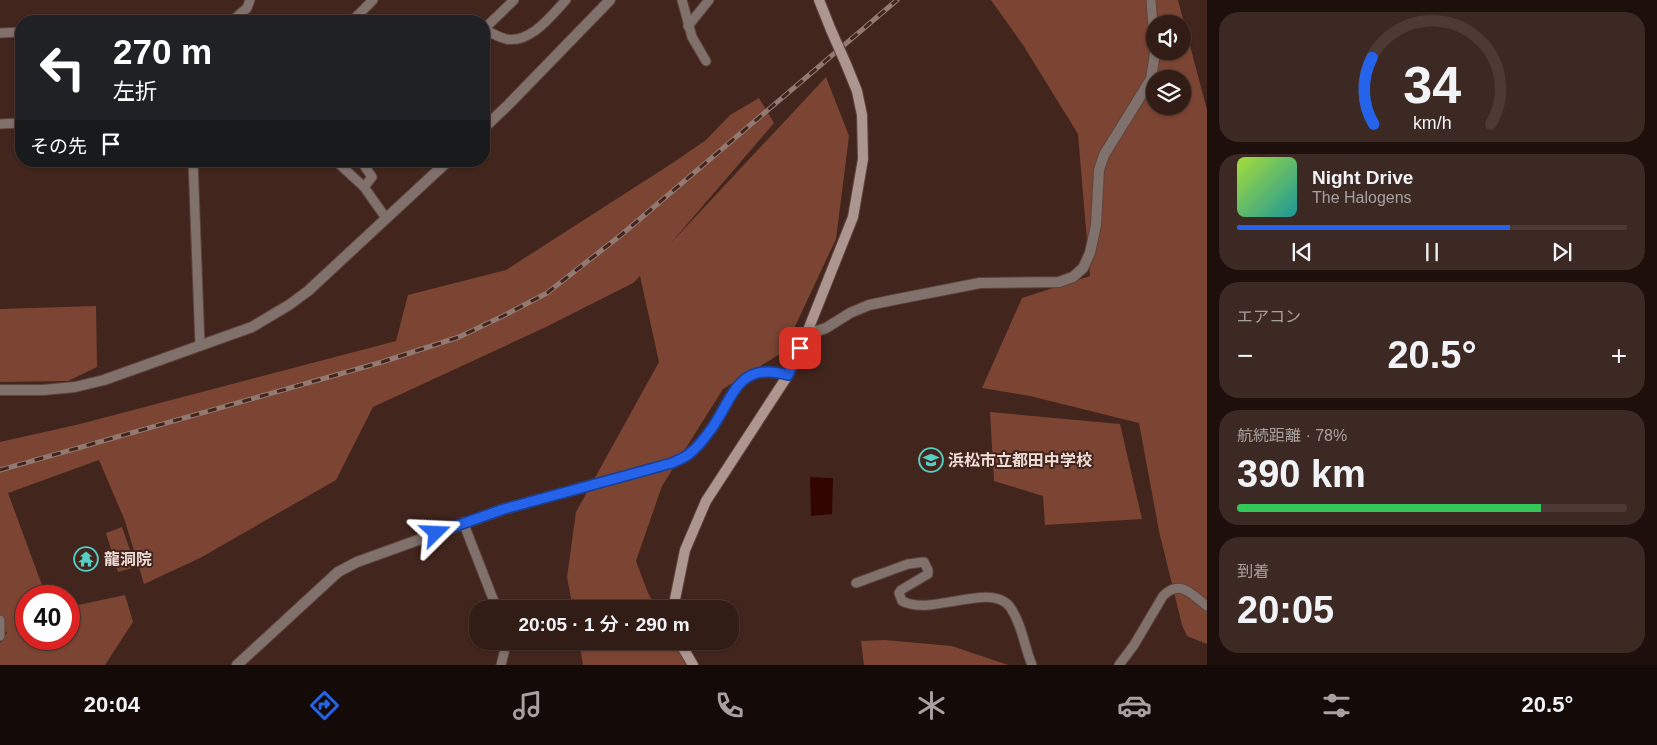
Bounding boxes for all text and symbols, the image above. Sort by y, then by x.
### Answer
map controls [1146,15,1191,115]
button: sound [1146,15,1191,60]
text: 270 m [113,32,212,71]
icon: left [30,35,95,100]
text: 34 [1403,56,1461,114]
button: layers [1146,70,1191,115]
text: 左折 [113,79,157,104]
text: km/h [1413,113,1451,133]
icon: arrive [97,130,125,158]
text: その先 [30,136,87,157]
text: Night Drive [1312,167,1413,188]
text: The Halogens [1312,189,1412,206]
icon: previous [1288,238,1316,266]
icon: pause [1418,238,1446,266]
icon: next [1548,238,1576,266]
text: エアコン [1237,308,1301,325]
pin [779,327,821,369]
icon: arrive [786,334,814,362]
text: 20.5° [1387,334,1477,376]
text: − [1237,340,1253,371]
text: + [1611,340,1627,371]
text: 航続距離 · 78% [1237,427,1347,444]
school or university icon: 浜松市立都田中学校 [918,447,944,473]
place label: 浜松市立都田中学校 [948,452,1092,469]
text: 390 km [1237,453,1366,495]
position arrow [409,506,461,558]
temple icon: 龍洞院 [73,546,99,572]
place label: 龍洞院 [104,551,152,568]
text: 到着 [1237,563,1269,580]
speed limit sign: 40 [15,585,80,650]
text: 20:05 [1237,589,1334,631]
text: 20:05 · 1 分 · 290 m [518,614,690,635]
icon: directions [307,688,342,723]
icon: music [510,688,545,723]
icon: phone [712,688,747,723]
icon: climate [914,688,949,723]
icon: car [1117,688,1152,723]
icon: filters [1319,688,1354,723]
text: 20:04 [84,692,140,717]
text: 20.5° [1522,692,1573,717]

